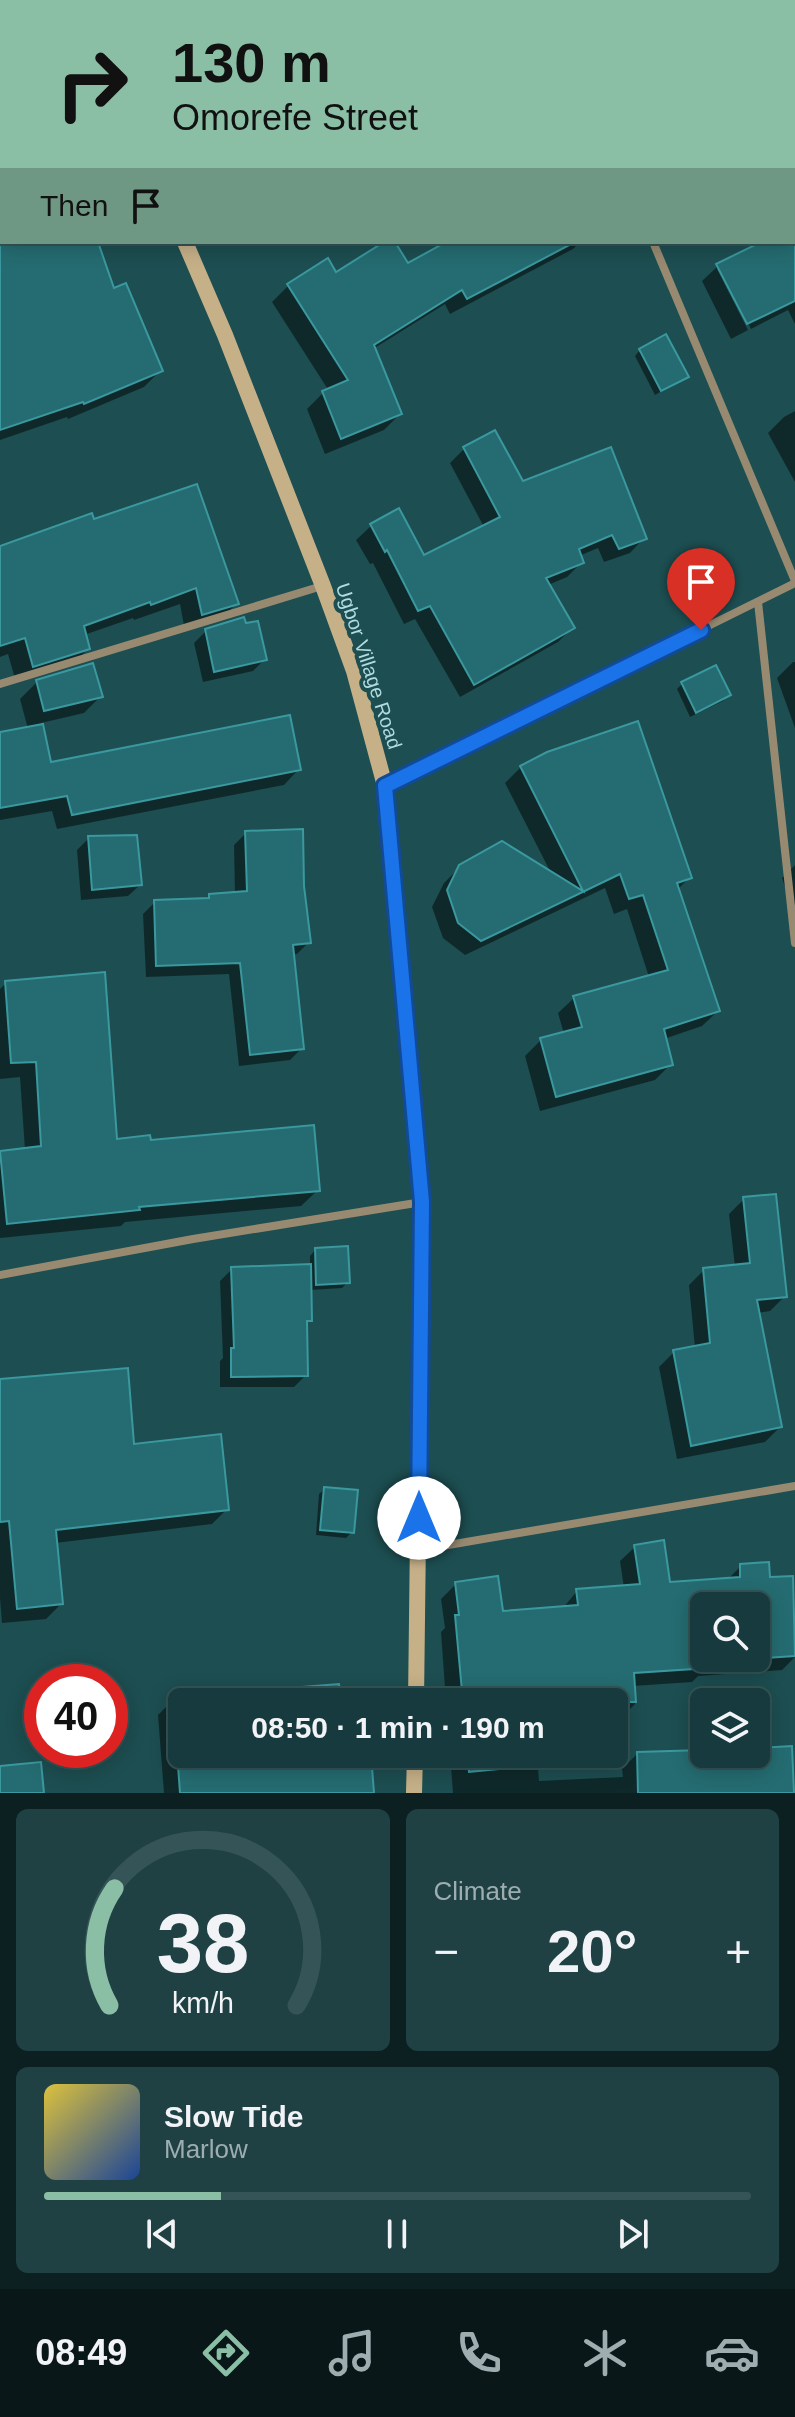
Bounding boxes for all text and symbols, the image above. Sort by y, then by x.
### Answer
text: 130 m [172,31,331,94]
icon: right [40,32,144,136]
text: Omorefe Street [172,97,418,138]
icon: arrive [124,184,168,228]
text: Then [40,189,108,222]
pin [667,548,735,630]
icon: arrive [679,560,723,604]
street label: Ugbor Village Road [332,580,406,752]
position arrow [377,1476,461,1560]
map controls [690,1592,770,1768]
button: search [690,1592,770,1672]
speed limit sign: 40 [24,1664,128,1768]
button: layers [690,1688,770,1768]
text: 08:50 · 1 min · 190 m [251,1711,545,1744]
text: Climate [434,1876,522,1906]
text: 38 [156,1897,249,1990]
text: 20° [547,1918,638,1985]
text: − [434,1927,459,1976]
text: + [725,1927,751,1976]
text: km/h [172,1987,234,2019]
text: Slow Tide [164,2100,303,2133]
text: Marlow [164,2134,248,2164]
icon: previous [140,2212,184,2256]
icon: pause [375,2212,419,2256]
icon: next [611,2212,655,2256]
icon: directions [198,2325,254,2381]
icon: music [324,2325,380,2381]
icon: phone [451,2325,507,2381]
icon: climate [577,2325,633,2381]
icon: car [704,2325,760,2381]
text: 08:49 [35,2332,127,2373]

